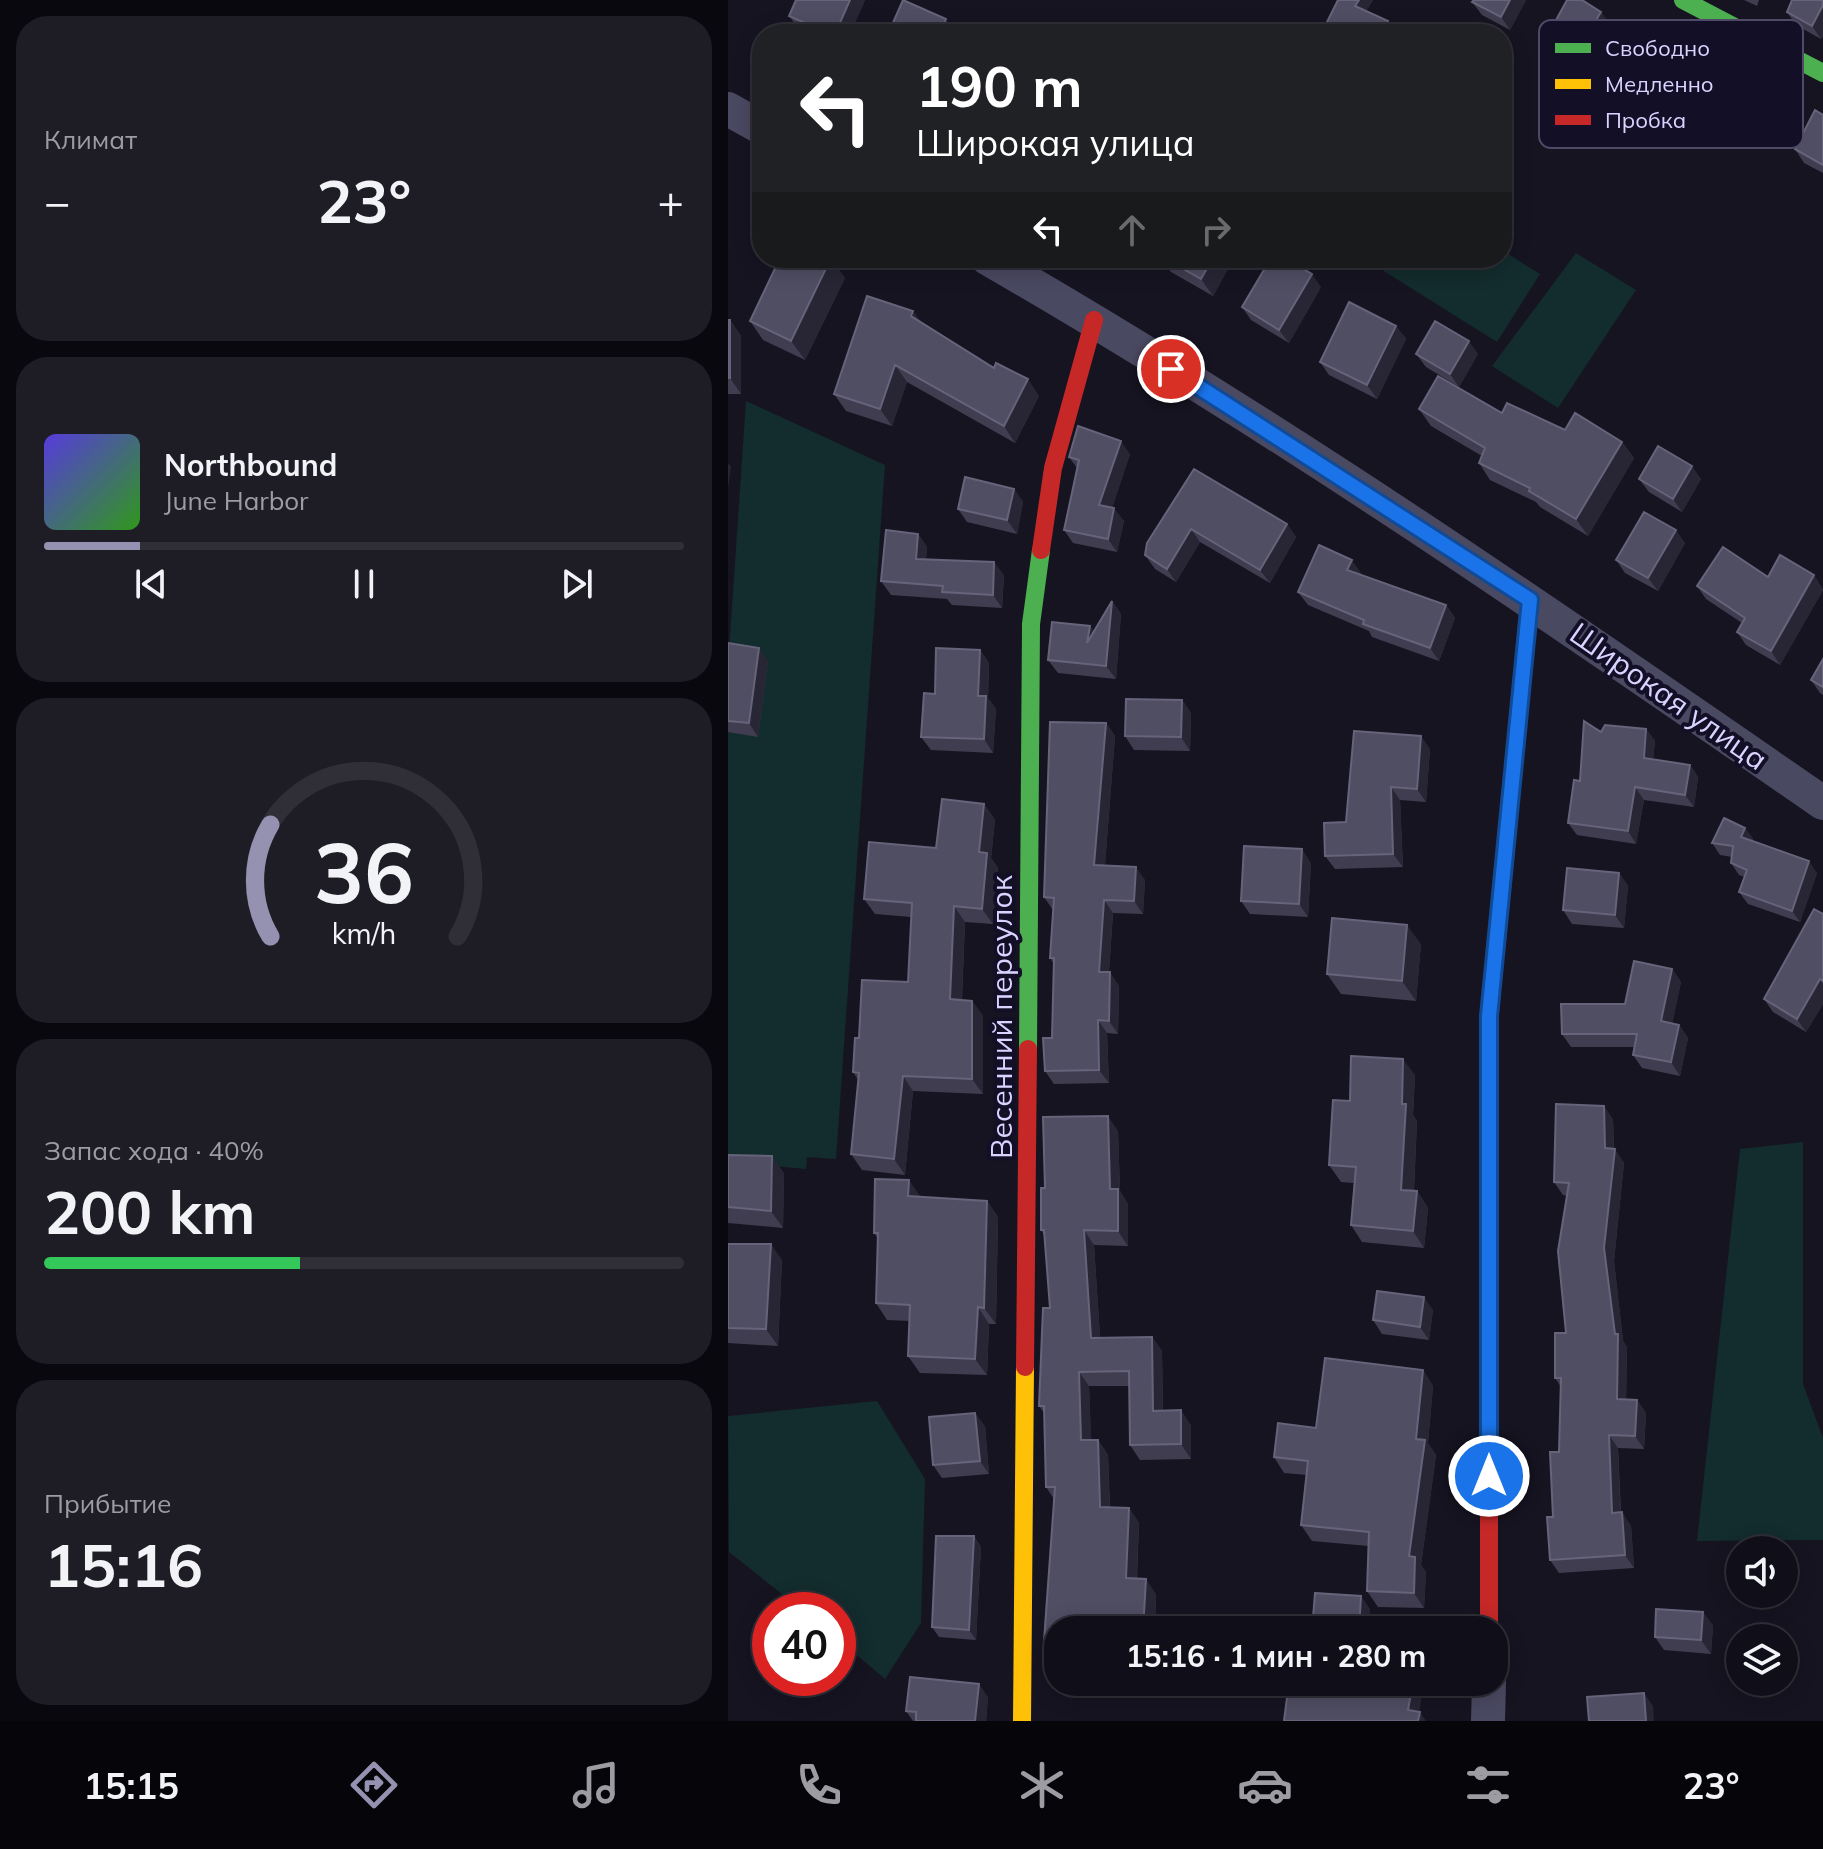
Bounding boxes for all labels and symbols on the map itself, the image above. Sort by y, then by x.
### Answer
legend [1539,20,1803,148]
text: Свободно [1605,34,1710,62]
text: Медленно [1605,70,1714,98]
text: Пробка [1605,106,1686,134]
pin [1137,335,1205,403]
street label: Широкая улица [1563,614,1775,778]
street label: Весенний переулок [982,874,1020,1159]
position arrow [1447,1434,1531,1518]
speed limit sign: 40 [752,1592,856,1696]

